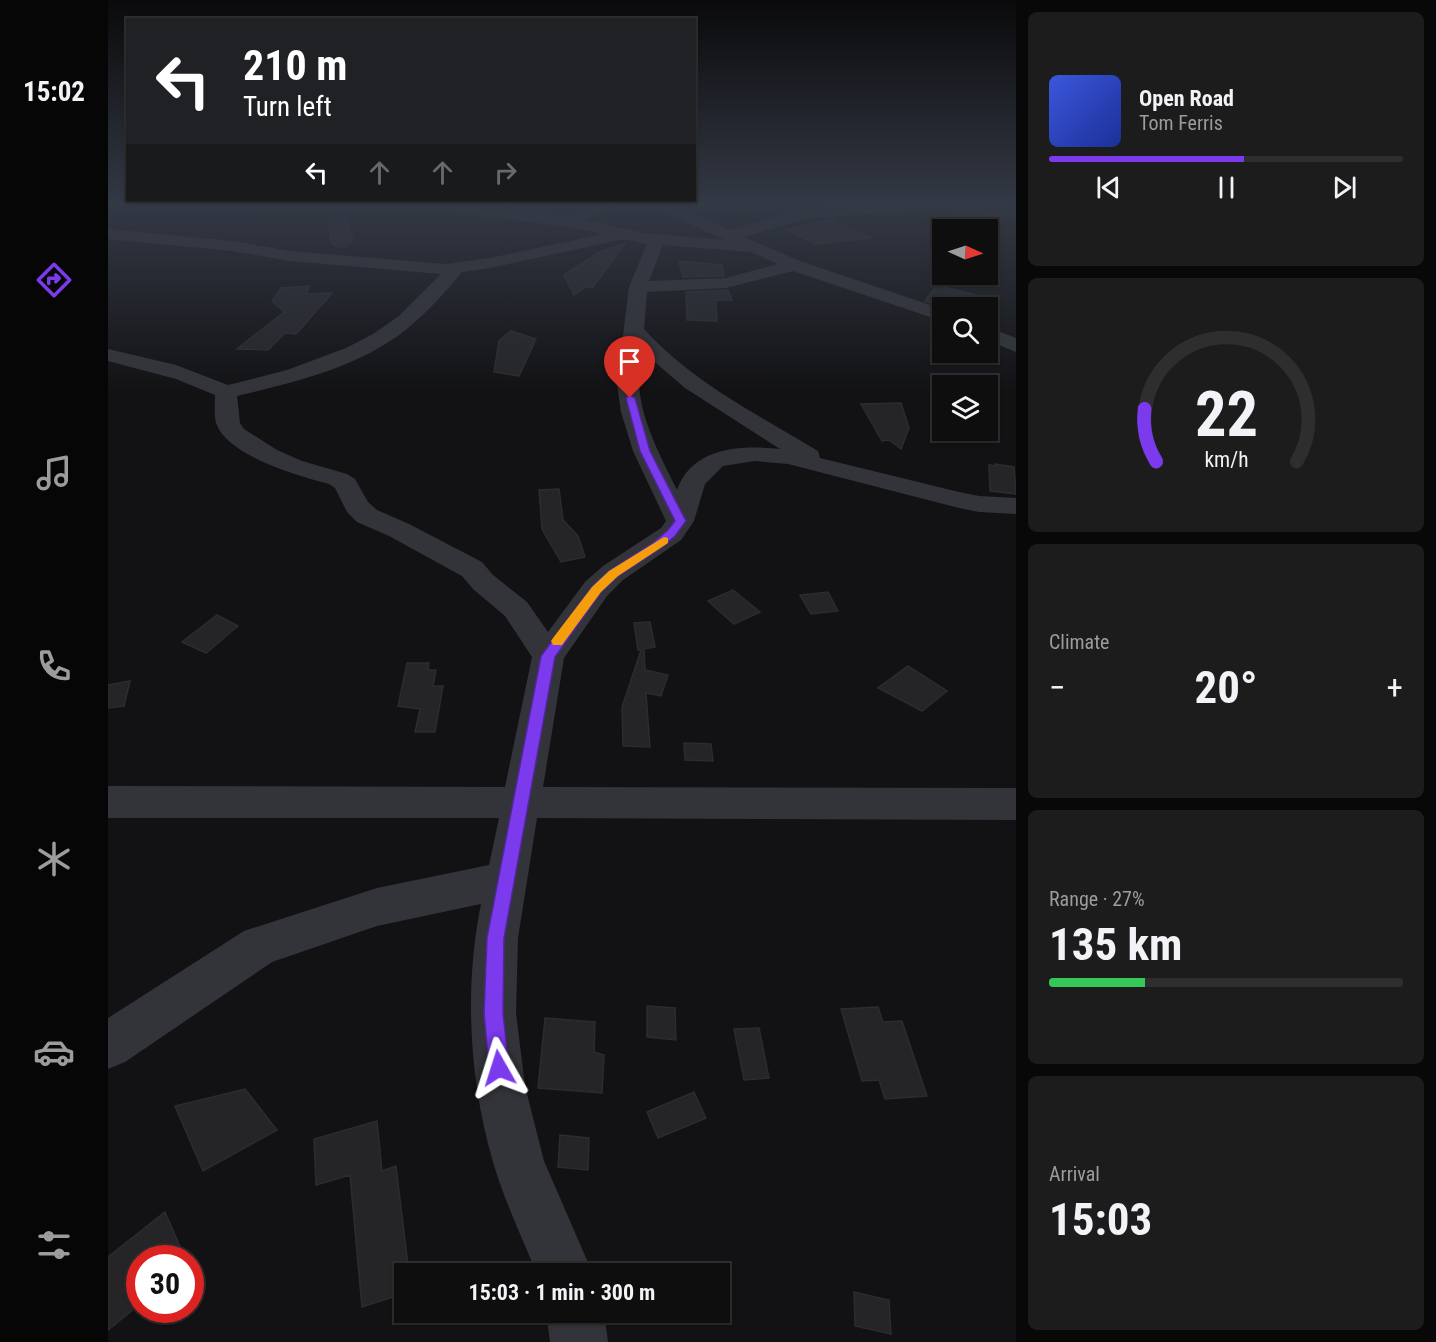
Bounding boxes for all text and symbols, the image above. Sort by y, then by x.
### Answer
text: 210 m [243,41,348,90]
icon: left [144,42,222,120]
text: 15:02 [23,76,85,108]
text: Open Road [1139,86,1234,111]
text: Turn left [243,91,332,123]
text: Tom Ferris [1139,111,1223,135]
icon: left [300,156,333,189]
icon: ahead [363,156,396,189]
icon: ahead [426,156,459,189]
icon: right [489,156,522,189]
icon: previous [1092,171,1125,204]
icon: pause [1210,171,1243,204]
icon: next [1328,171,1361,204]
north arrow [932,219,998,285]
map controls [932,219,998,441]
icon: directions [33,259,75,301]
button: search [932,297,998,363]
pin [604,336,655,398]
icon: arrive [613,345,646,378]
button: layers [932,375,998,441]
text: 22 [1194,378,1258,451]
text: km/h [1204,447,1248,472]
icon: music [33,452,75,494]
text: Climate [1049,630,1109,654]
icon: phone [33,645,75,687]
text: 20° [1195,661,1258,714]
text: − [1049,668,1066,707]
text: + [1387,668,1403,707]
icon: climate [33,838,75,880]
text: Range · 27% [1049,887,1145,911]
text: 135 km [1049,918,1182,971]
icon: car [33,1031,75,1073]
position arrow [467,1036,531,1100]
text: Arrival [1049,1162,1100,1186]
text: 15:03 [1049,1193,1152,1246]
icon: filters [33,1224,75,1266]
speed limit sign: 30 [126,1245,204,1323]
text: 15:03 · 1 min · 300 m [469,1280,655,1305]

